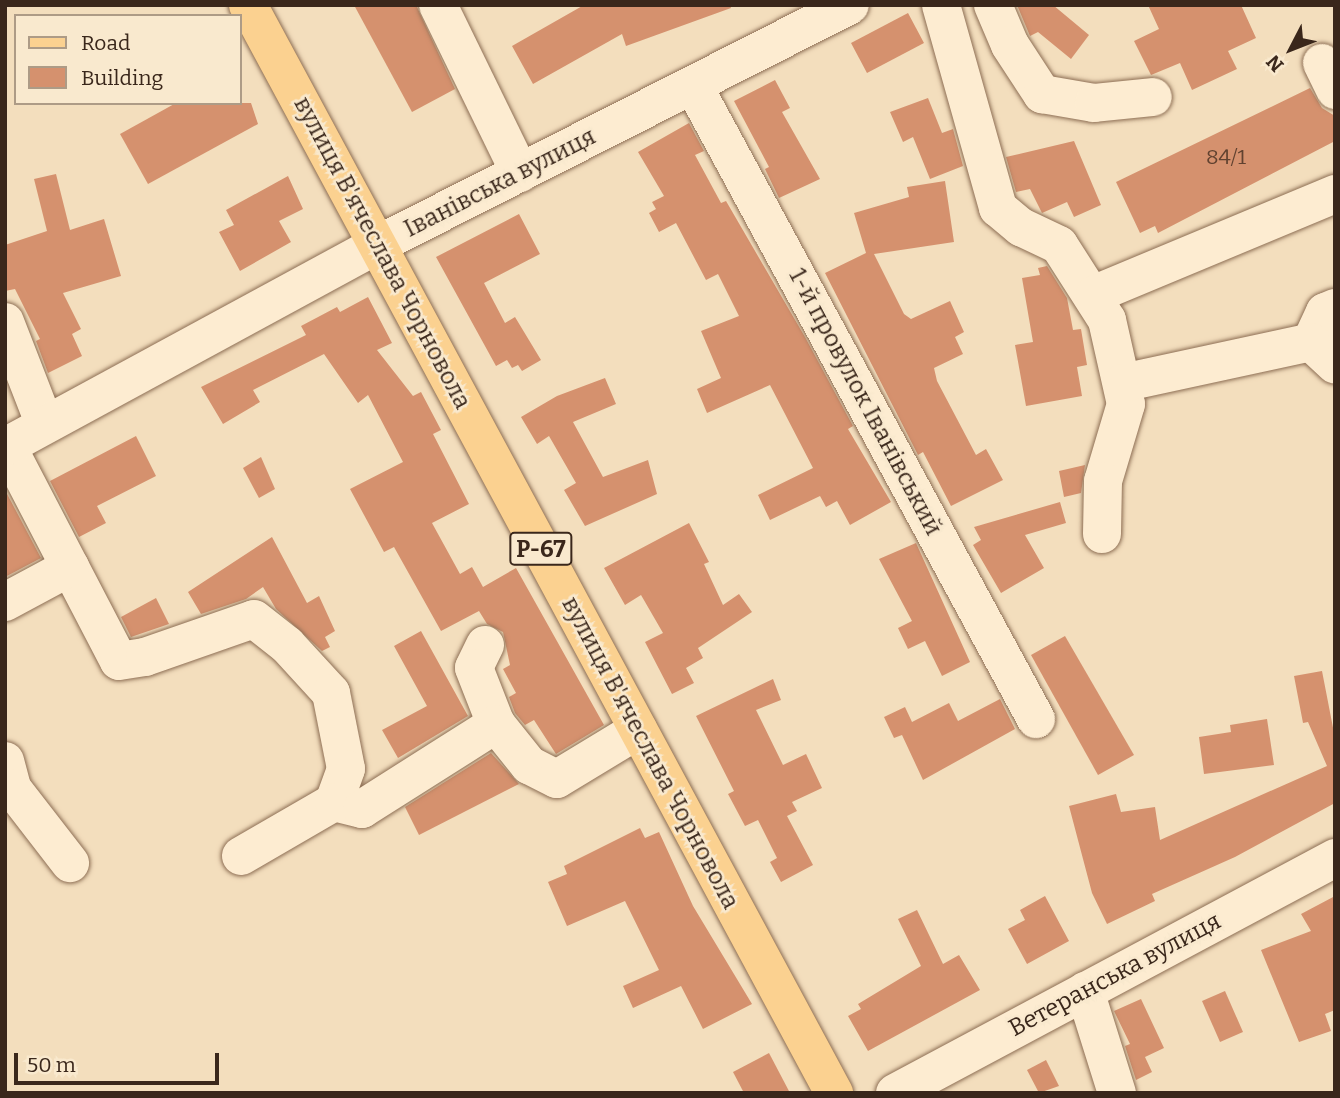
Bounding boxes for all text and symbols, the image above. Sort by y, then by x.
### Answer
legend [14,14,242,105]
north arrow [1256,14,1326,84]
text: Road [81,30,130,56]
text: N [1262,50,1288,77]
text: Building [81,65,163,91]
street label: вулиця В'ячеслава Чорновола [287,92,477,414]
street label: Іванівська вулиця [399,122,601,244]
house number: 84/1 [1206,144,1246,170]
street label: 1-й провулок Іванівський [782,264,948,540]
road number: Р-67 [508,530,574,568]
street label: вулиця В'ячеслава Чорновола [555,592,745,914]
street label: Ветеранська вулиця [1004,907,1226,1043]
scale bar [18,1038,222,1082]
text: 50 m [27,1052,76,1078]

